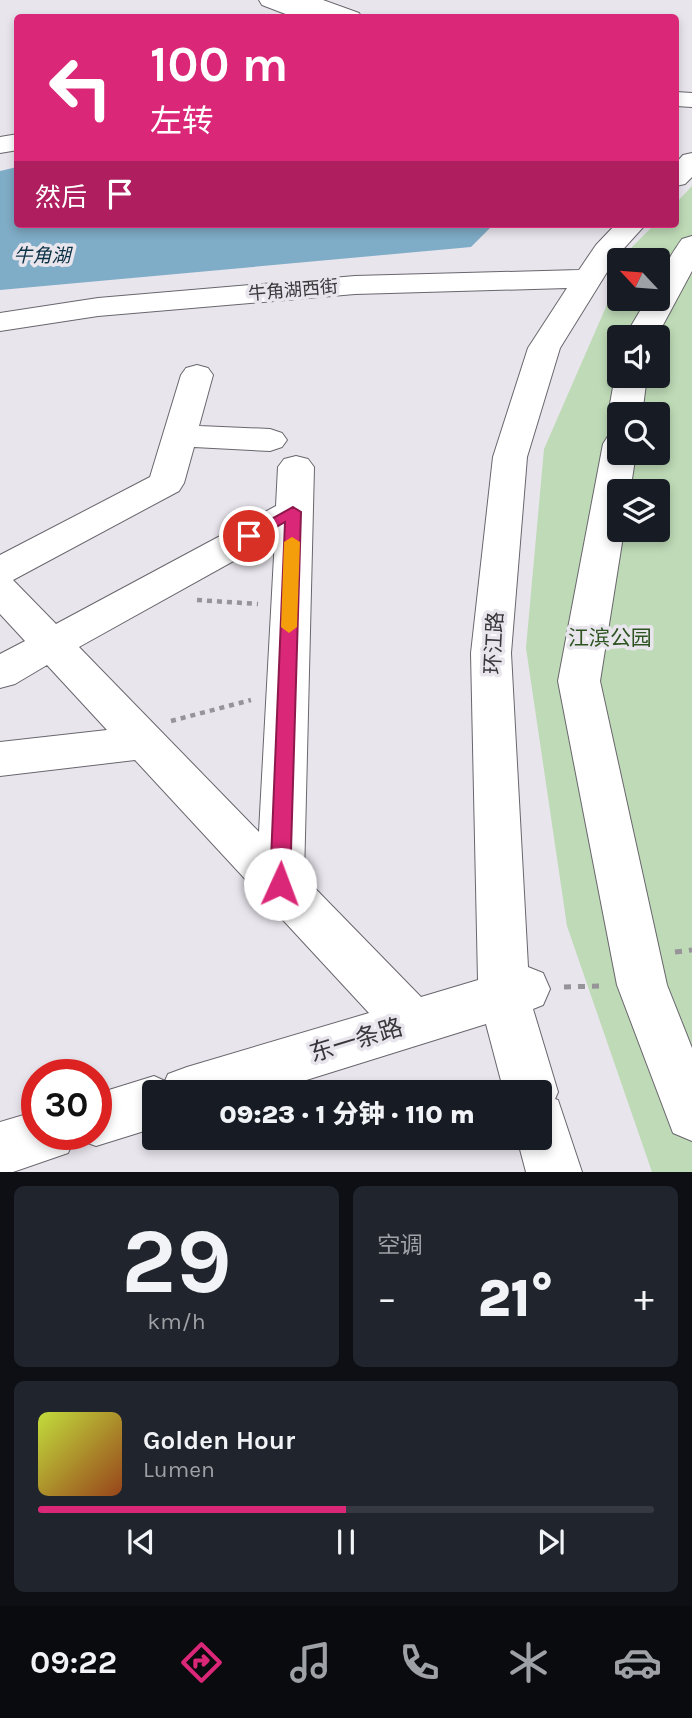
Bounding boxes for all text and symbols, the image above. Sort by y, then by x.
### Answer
text: 100 m [150,36,288,93]
icon: left [35,42,126,133]
text: 左转 [150,103,214,140]
icon: arrive [101,175,139,213]
text: 然后 [35,182,87,213]
water label: 牛角湖 [13,245,73,267]
north arrow [607,248,670,312]
map controls [607,248,670,542]
street label: 牛角湖西街 [247,275,339,305]
button: sound [607,325,670,388]
button: search [607,402,670,465]
button: layers [607,479,670,542]
pin [219,506,279,566]
icon: arrive [230,517,268,555]
street label: 环江路 [480,611,508,675]
park label: 江滨公园 [568,626,652,650]
position arrow [243,847,317,921]
street label: 东一条路 [306,1013,406,1067]
speed limit sign: 30 [21,1059,112,1150]
text: 09:23 · 1 分钟 · 110 m [219,1099,475,1130]
text: 29 [121,1209,232,1315]
text: 空调 [377,1232,423,1259]
text: 21° [478,1268,553,1329]
text: − [377,1276,397,1321]
text: + [634,1276,654,1321]
text: km/h [147,1308,206,1335]
text: Golden Hour [143,1425,295,1456]
text: Lumen [143,1456,215,1483]
icon: previous [122,1523,160,1561]
icon: pause [327,1523,365,1561]
icon: next [532,1523,570,1561]
icon: directions [177,1638,226,1687]
icon: music [286,1638,335,1687]
icon: phone [395,1638,444,1687]
icon: climate [504,1638,553,1687]
icon: car [613,1638,662,1687]
text: 09:22 [30,1644,117,1681]

